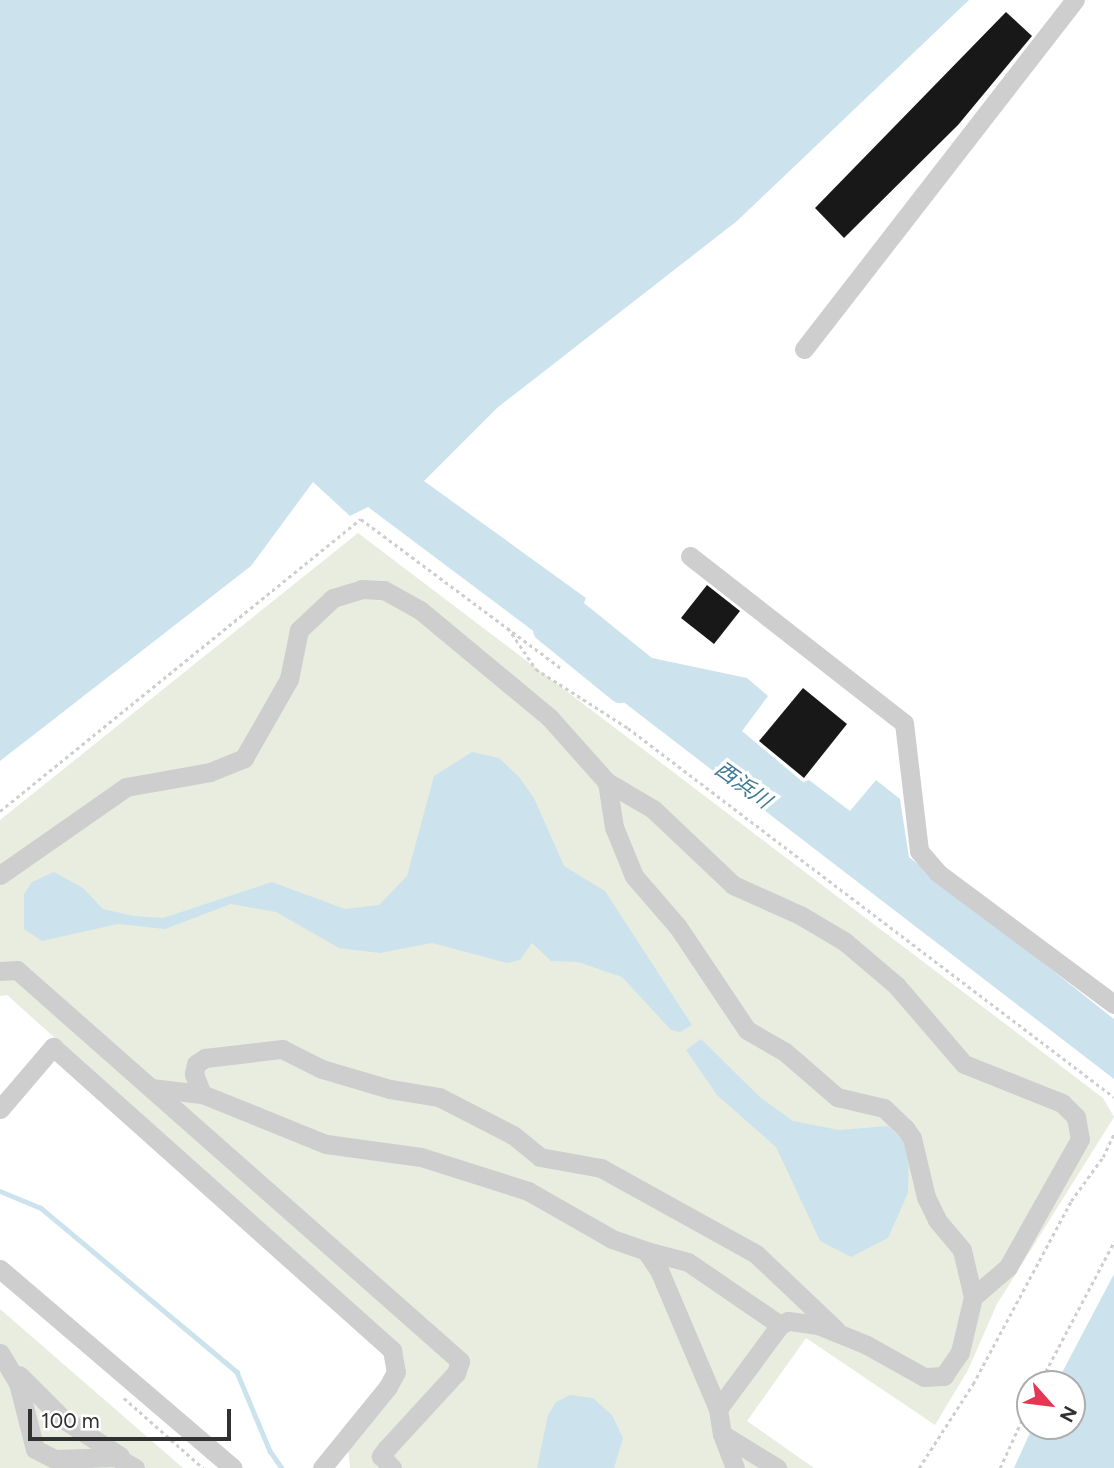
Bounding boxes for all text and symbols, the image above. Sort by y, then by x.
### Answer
water label: 西浜川 [710,756,776,814]
north arrow [1016,1370,1086,1440]
scale bar [32,1394,234,1438]
text: N [1055,1402,1082,1426]
text: 100 m [41,1408,100,1433]

